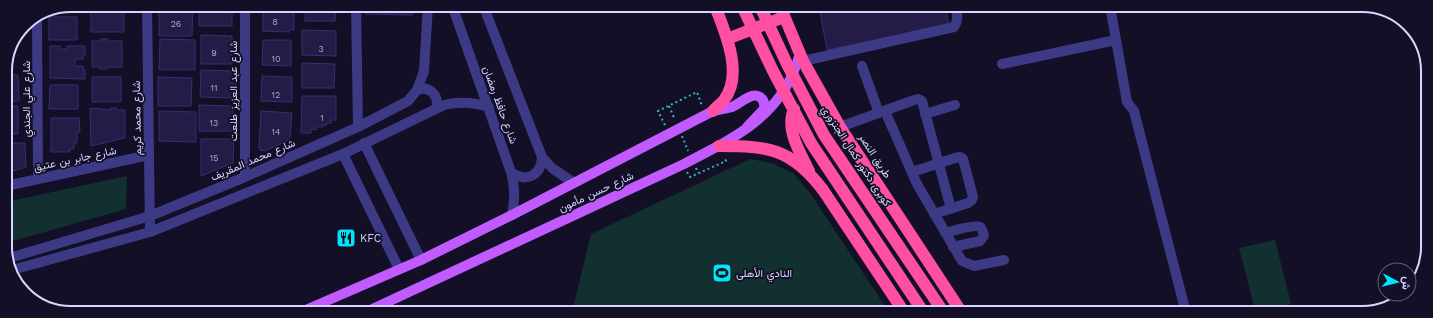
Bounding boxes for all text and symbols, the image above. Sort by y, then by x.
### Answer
house number: 8 [272,17,278,27]
house number: 26 [171,19,181,29]
street label: شارع عبد العزيز طلعت [227,41,241,141]
house number: 3 [318,44,324,54]
house number: 9 [211,48,217,58]
house number: 10 [271,54,281,64]
street label: شارع علي الجندي [20,60,36,137]
street label: شارع حافظ رمضان [479,64,520,146]
street label: شارع محمد كريم [130,80,145,155]
house number: 11 [210,83,218,93]
house number: 12 [272,90,280,100]
street label: كوبرى دكتور كمال الجنزوري [816,103,893,211]
house number: 1 [320,113,324,123]
house number: 13 [210,118,218,128]
house number: 14 [271,127,281,137]
street label: طريق النصر [855,131,894,181]
street label: شارع محمد المقريف [209,136,298,185]
street label: شارع جابر بن عتيق [32,144,118,175]
house number: 15 [210,153,218,163]
street label: شارع حسن مأمون [556,169,636,216]
restaurant icon: KFC [335,227,357,249]
place label: KFC [360,232,382,245]
sports icon: النادي الأهلى [711,262,733,284]
north arrow [1377,262,1417,302]
place label: النادي الأهلى [736,267,792,283]
text: ش [1399,276,1414,291]

